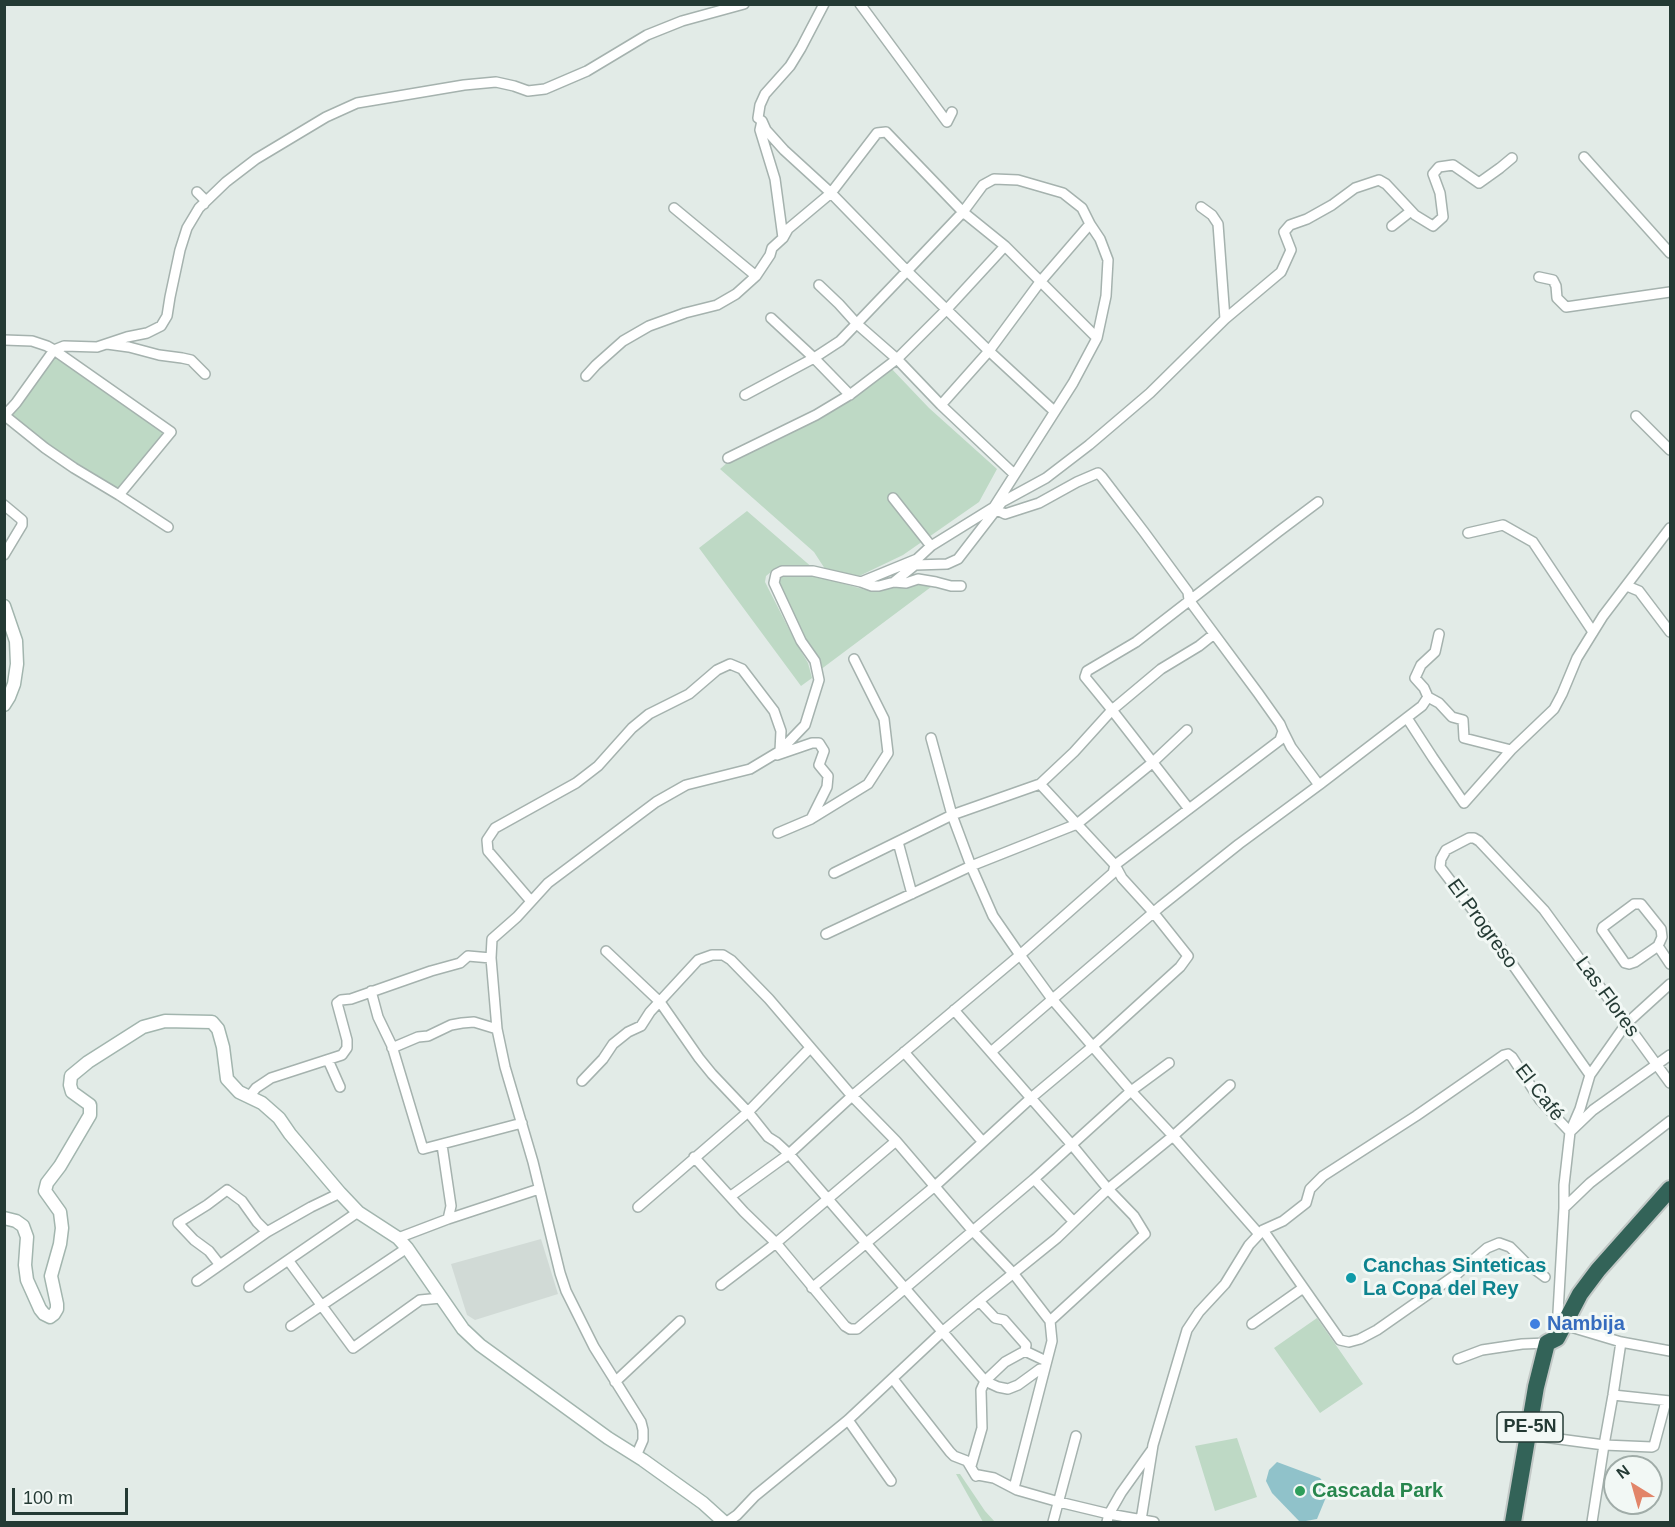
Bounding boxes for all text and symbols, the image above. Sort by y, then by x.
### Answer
street label: El Progreso [1442,875,1522,973]
street label: Las Flores [1570,952,1644,1042]
street label: El Café [1509,1060,1569,1126]
place label: Canchas Sinteticas La Copa del Rey [1363,1254,1546,1301]
marker: Canchas Sinteticas La Copa del Rey [1344,1271,1358,1285]
place label: Nambija [1547,1312,1625,1336]
marker: Nambija [1528,1317,1542,1331]
road number: PE-5N [1497,1412,1563,1442]
north arrow [1603,1455,1663,1515]
text: N [1613,1462,1633,1482]
scale bar [15,1476,130,1514]
place label: Cascada Park [1312,1479,1443,1503]
marker: Cascada Park [1293,1484,1307,1498]
text: 100 m [23,1488,73,1508]

